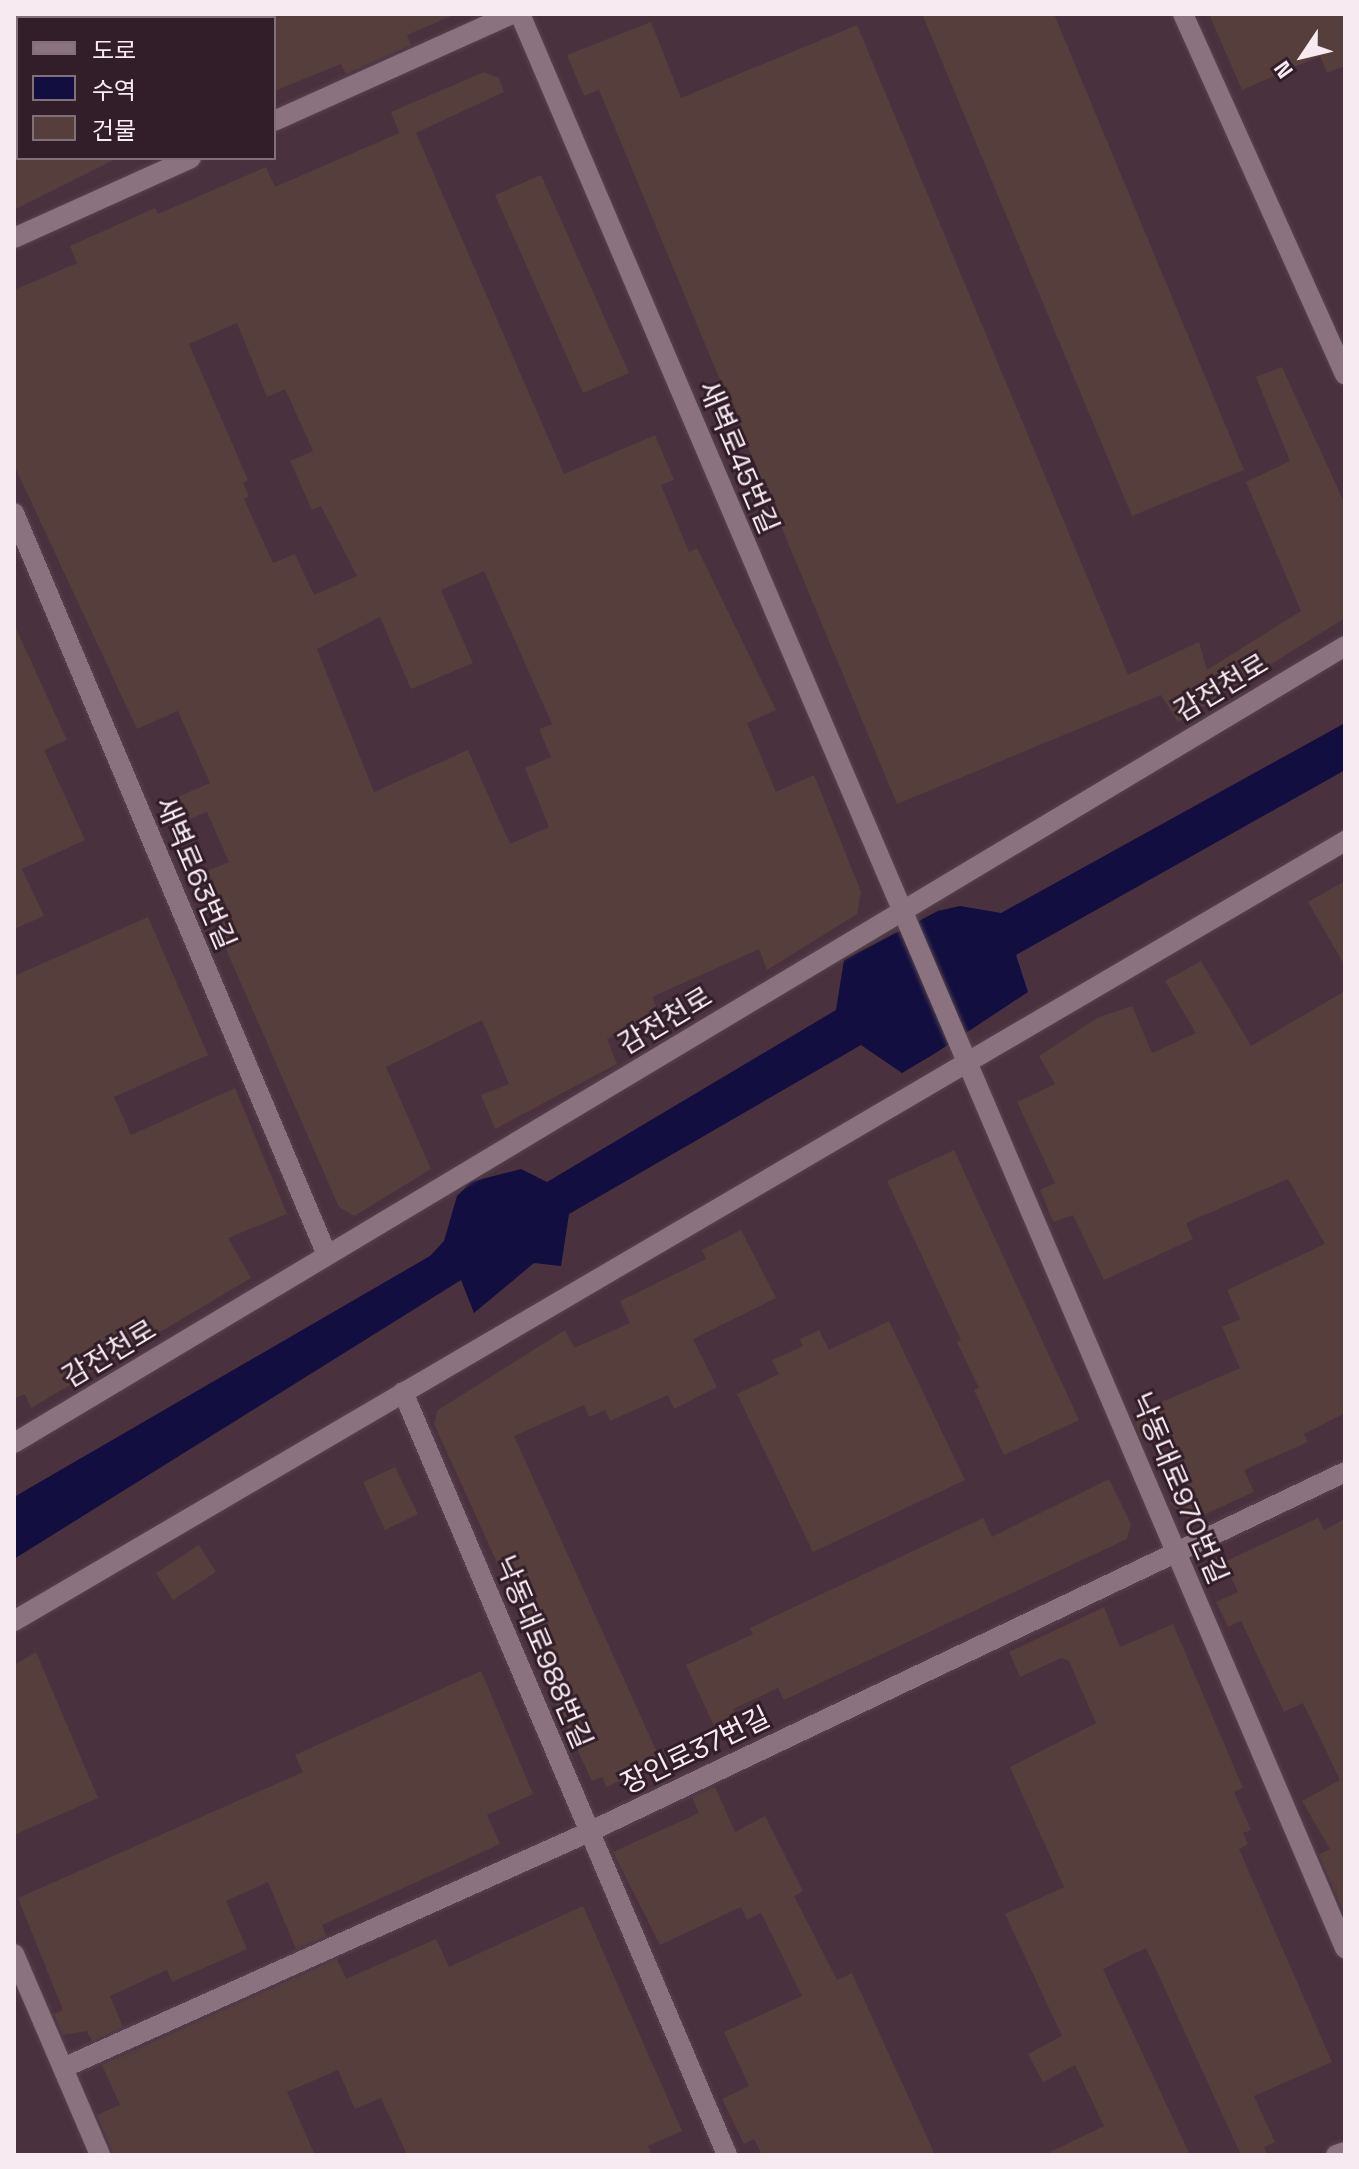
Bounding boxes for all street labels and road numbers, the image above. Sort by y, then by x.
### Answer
street label: 새벽로45번길 [692,375,786,539]
street label: 감전천로 [1168,646,1274,728]
street label: 새벽로63번길 [149,791,243,955]
street label: 감전천로 [612,979,718,1061]
street label: 감전천로 [56,1312,162,1394]
street label: 낙동대로970번길 [1125,1387,1235,1589]
street label: 낙동대로988번길 [488,1550,600,1754]
street label: 장인로37번길 [615,1700,775,1800]

